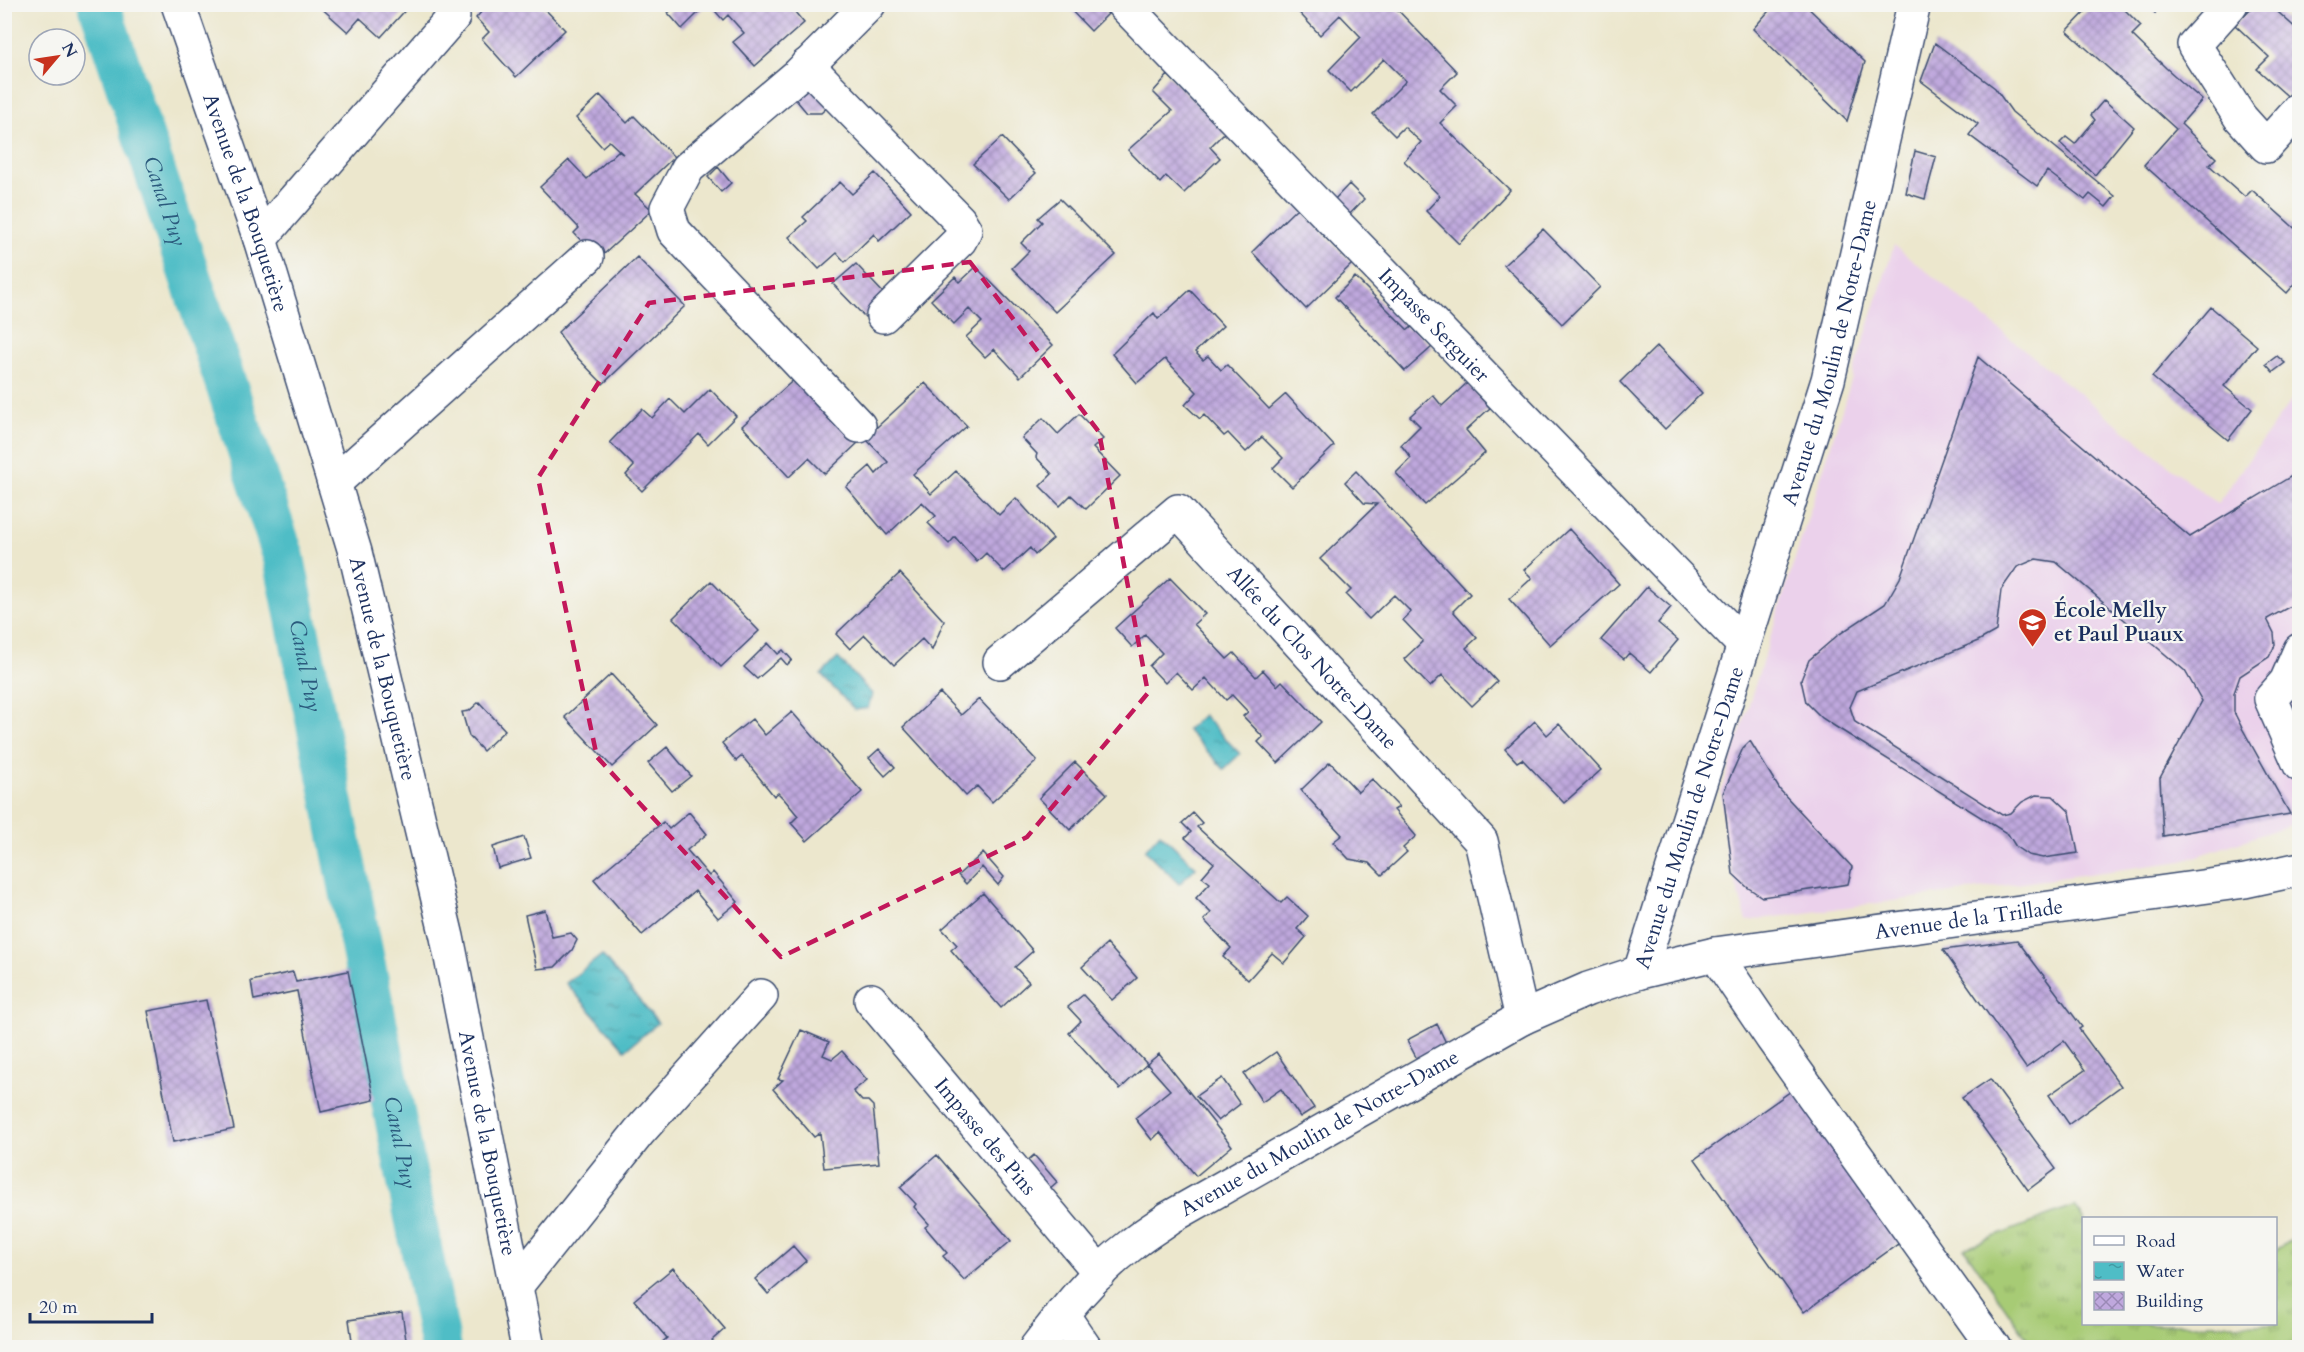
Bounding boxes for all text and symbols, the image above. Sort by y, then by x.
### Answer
north arrow [27,27,87,87]
text: N [56,39,82,62]
street label: Avenue de la Bouquetière [196,89,296,316]
water label: Canal Puy [136,152,194,251]
street label: Avenue du Moulin de Notre-Dame [1774,197,1883,509]
street label: Impasse Serguier [1372,262,1496,389]
street label: Avenue de la Bouquetière [342,554,424,783]
street label: Allée du Clos Notre-Dame [1220,559,1404,756]
place label: École Melly et Paul Puaux [2054,596,2185,649]
school or university icon: École Melly et Paul Puaux [2017,606,2049,648]
water label: Canal Puy [282,617,329,715]
street label: Avenue du Moulin de Notre-Dame [1627,663,1751,973]
street label: Avenue de la Trillade [1873,892,2065,946]
street label: Avenue de la Bouquetière [451,1028,524,1258]
street label: Avenue du Moulin de Notre-Dame [1175,1042,1464,1223]
street label: Impasse des Pins [928,1071,1043,1201]
water label: Canal Puy [376,1094,424,1191]
legend [2082,1217,2277,1325]
text: Road [2136,1229,2176,1254]
text: Water [2135,1259,2185,1284]
scale bar [30,1286,152,1324]
text: Building [2136,1289,2204,1314]
text: 20 m [39,1295,78,1320]

